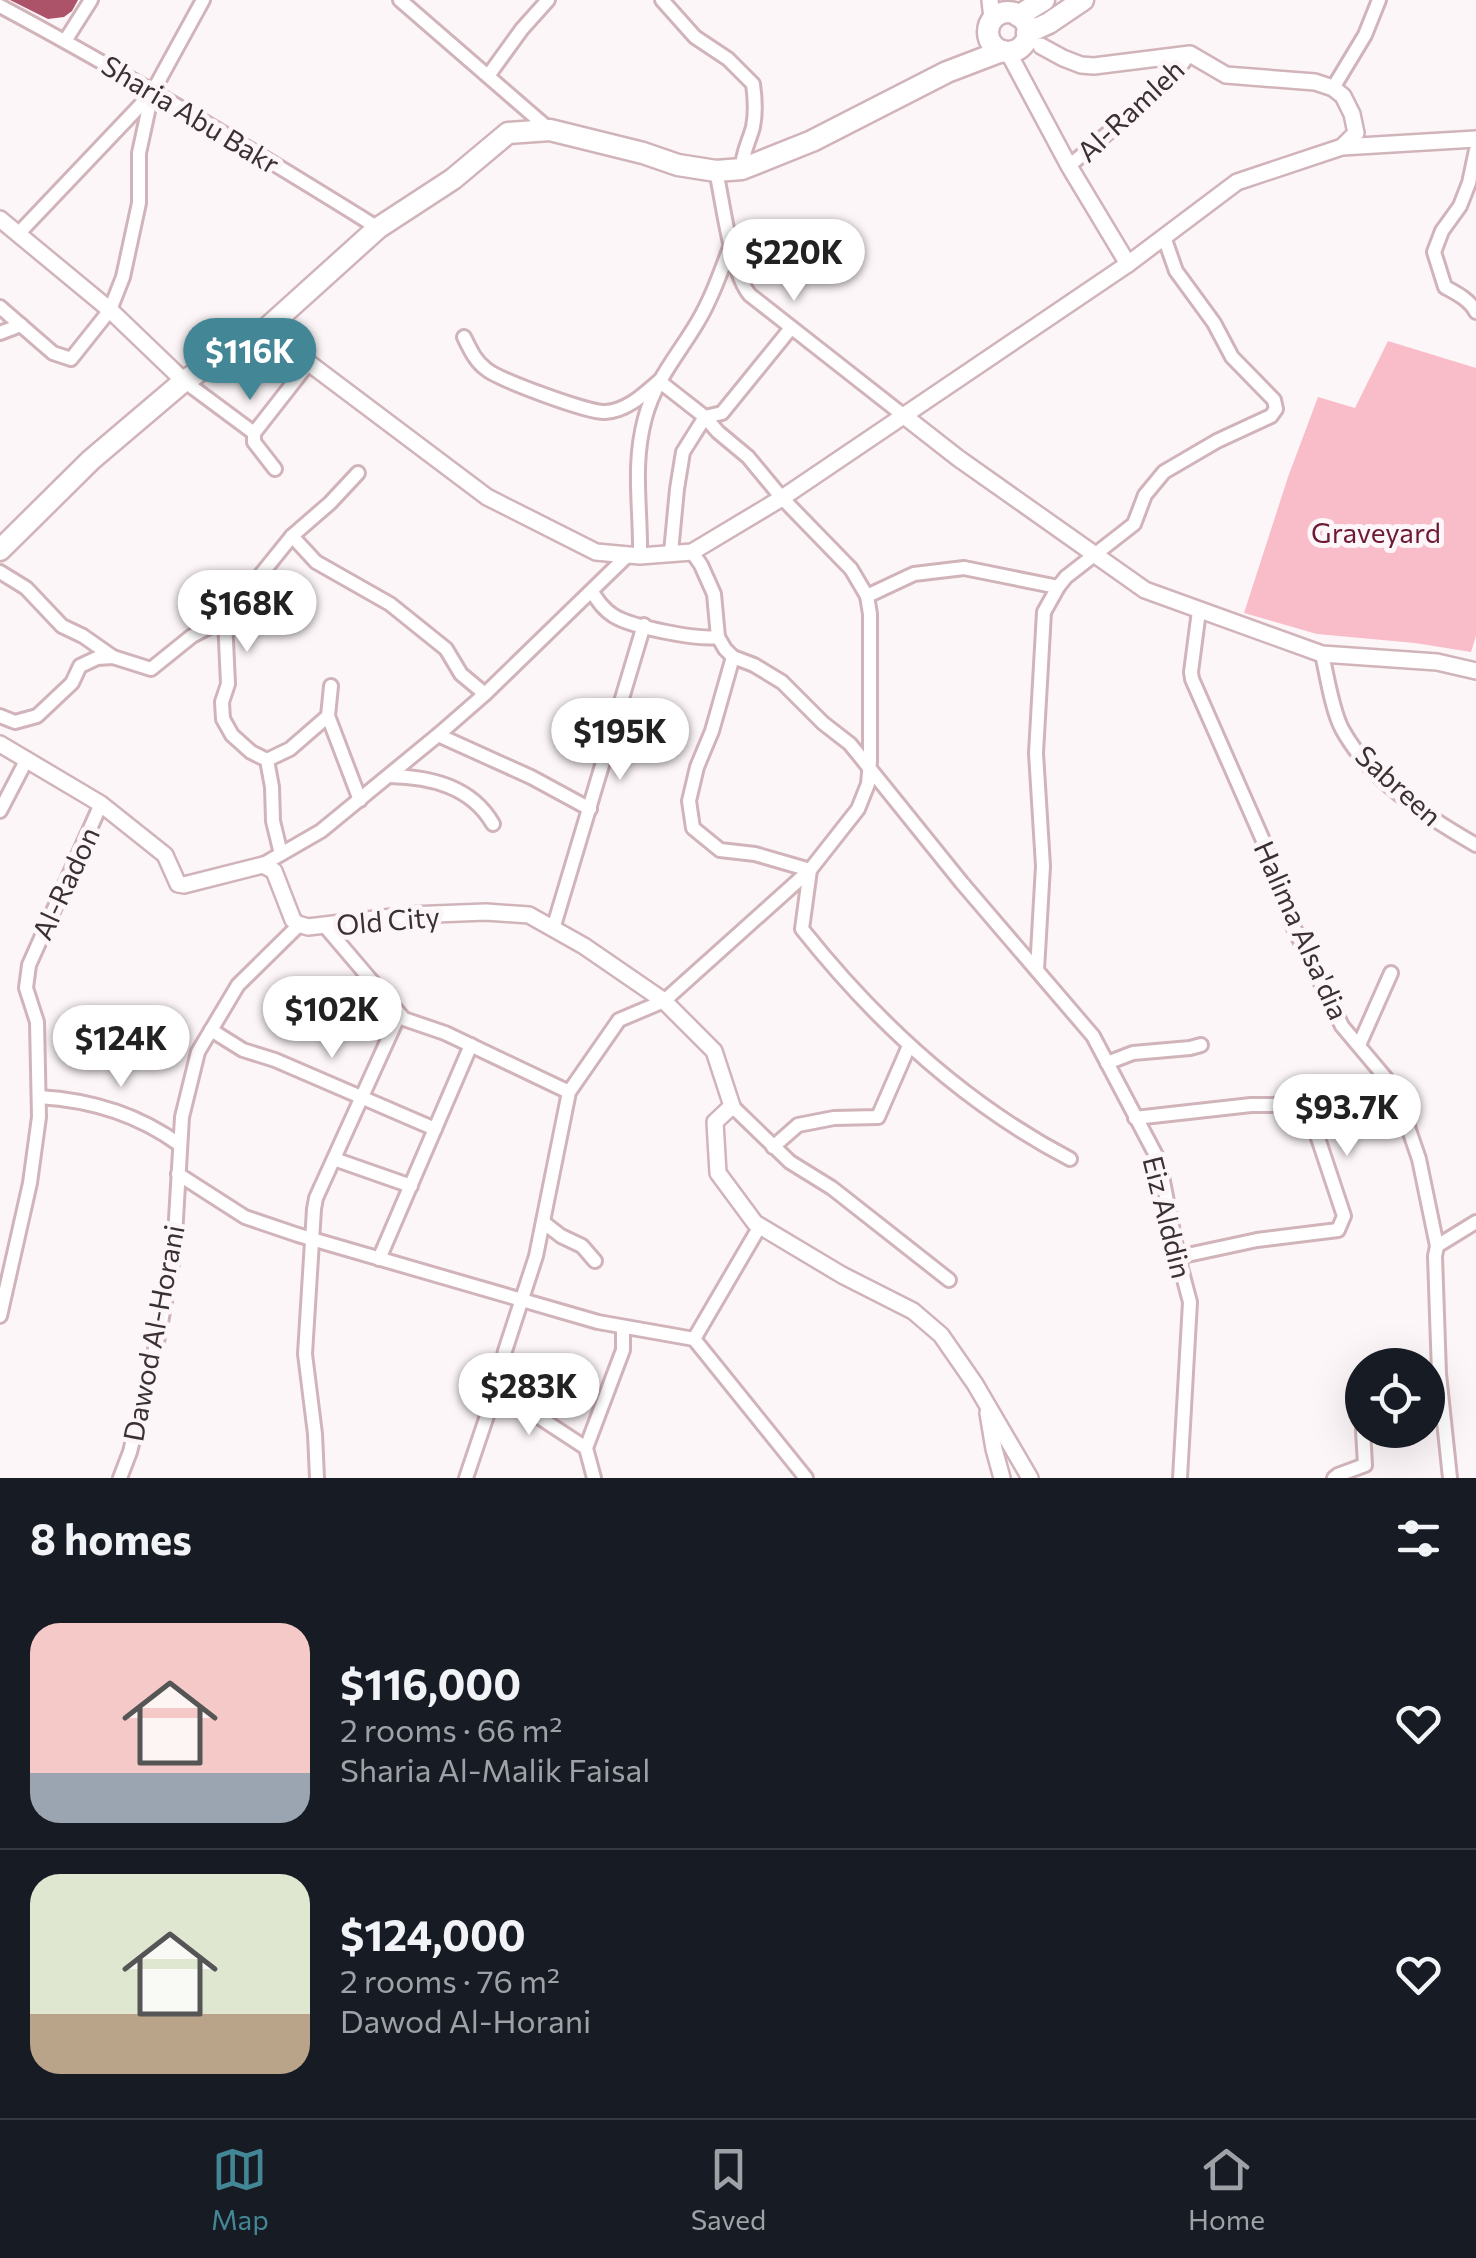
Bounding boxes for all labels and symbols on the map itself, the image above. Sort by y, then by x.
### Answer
street label: Sharia Abu Bakr [96,48,286,180]
street label: Al-Ramleh [1069,52,1191,168]
pin: $220K [724,219,864,304]
pin: $116K [180,318,320,403]
park label: Graveyard [1311,515,1441,549]
pin: $168K [177,570,317,655]
pin: $195K [550,698,690,783]
street label: Sabreen [1349,738,1449,832]
street label: Al-Radon [24,821,106,945]
street label: Halima Alsa'dia [1247,835,1357,1025]
street label: Old City [335,899,441,941]
pin: $102K [262,976,402,1061]
pin: $124K [51,1005,191,1090]
pin: $93.7K [1266,1074,1428,1159]
street label: Eiz Alddin [1136,1152,1200,1282]
street label: Dawod Al-Horani [115,1222,191,1444]
pin: $283K [459,1353,599,1438]

